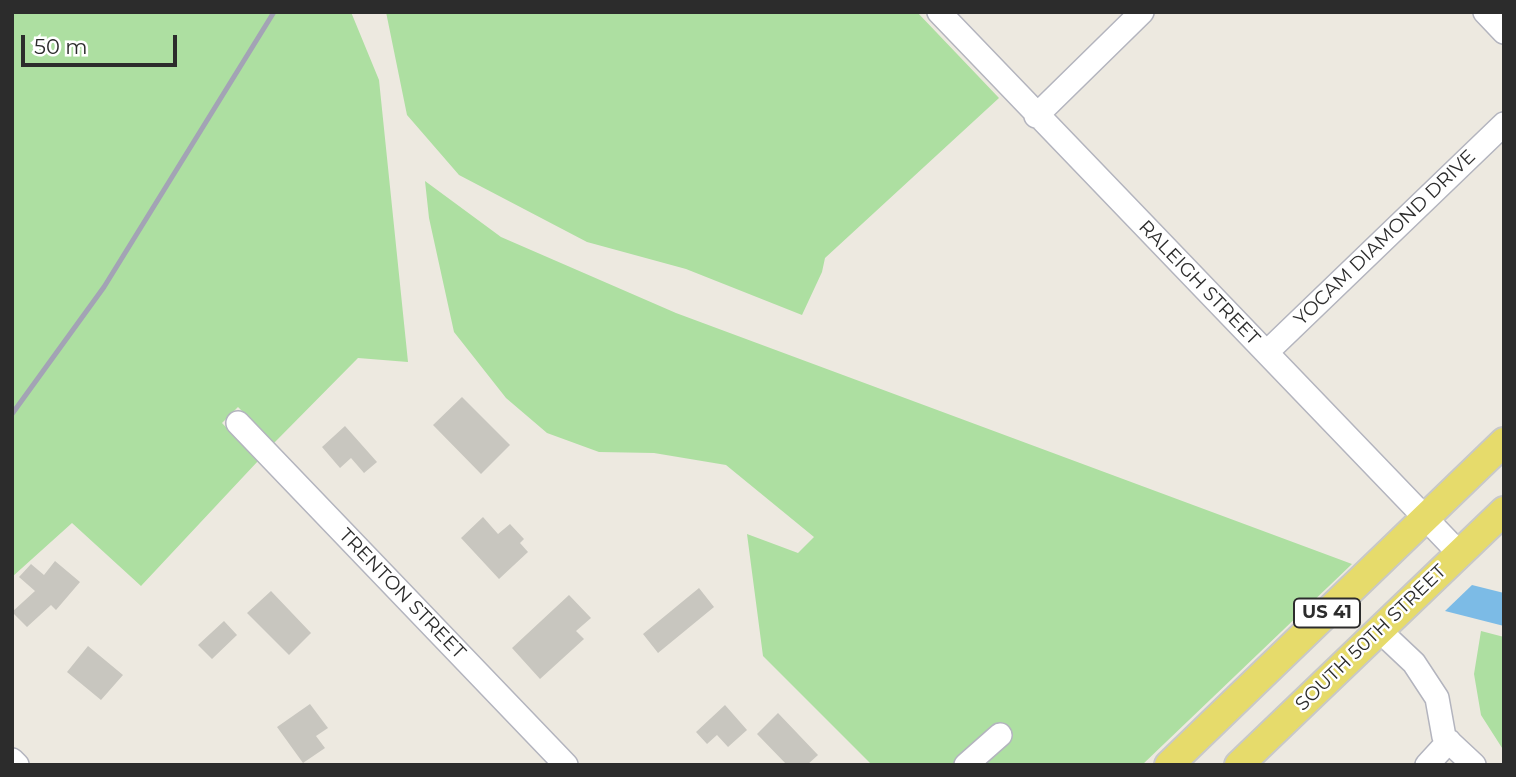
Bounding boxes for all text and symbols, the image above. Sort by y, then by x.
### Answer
scale bar [24,21,180,65]
text: 50 m [34,34,88,59]
street label: YOCAM DIAMOND DRIVE [1290,145,1480,331]
street label: RALEIGH STREET [1134,216,1264,350]
street label: TRENTON STREET [334,524,470,664]
street label: SOUTH 50TH STREET [1291,560,1451,716]
road number: US 41 [1294,598,1360,628]

